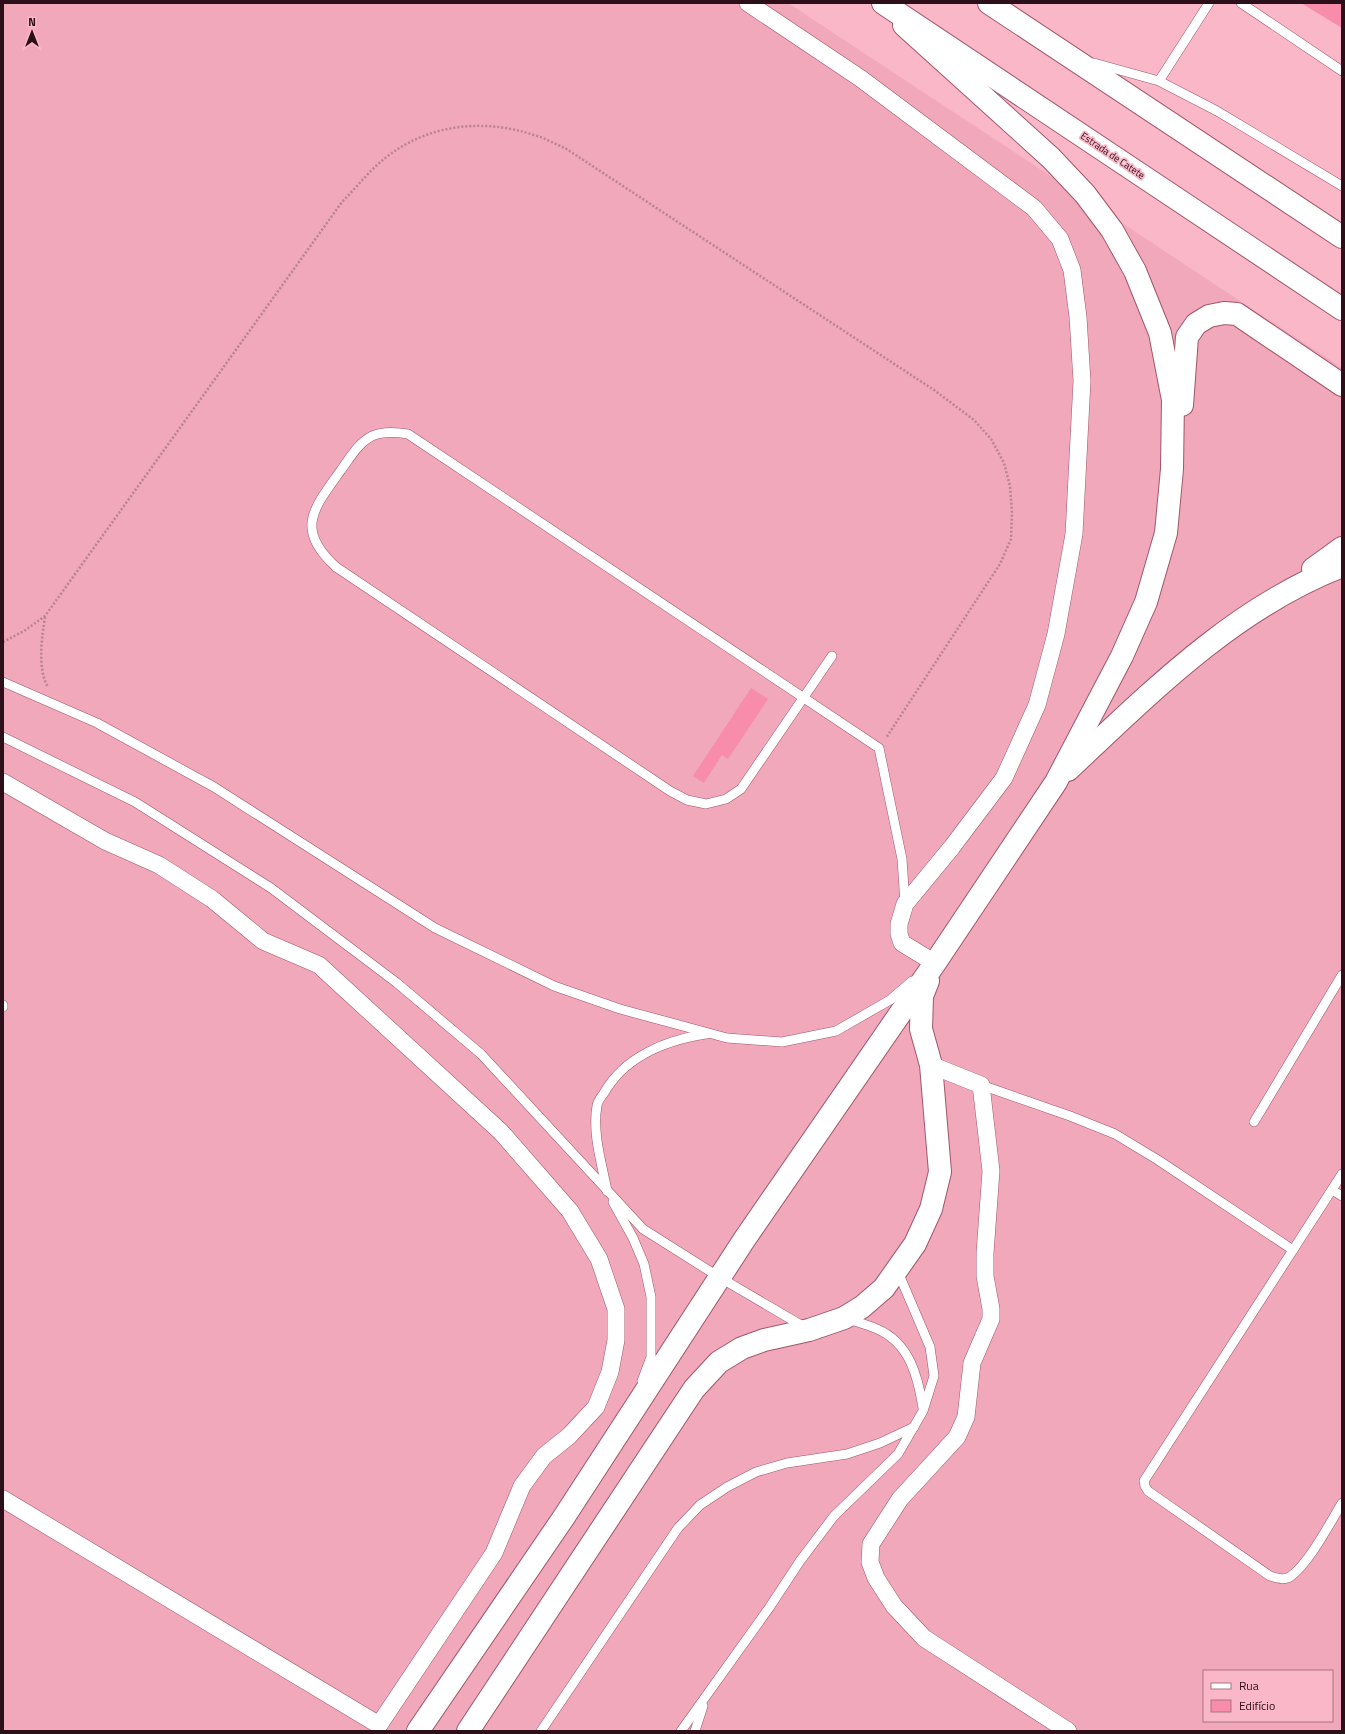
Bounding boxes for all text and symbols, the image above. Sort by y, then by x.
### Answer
north arrow [12,12,52,52]
text: N [28,14,36,30]
street label: Estrada de Catete [1078,128,1148,183]
legend [1203,1670,1333,1722]
text: Rua [1239,1676,1259,1695]
text: Edifício [1239,1696,1275,1715]

